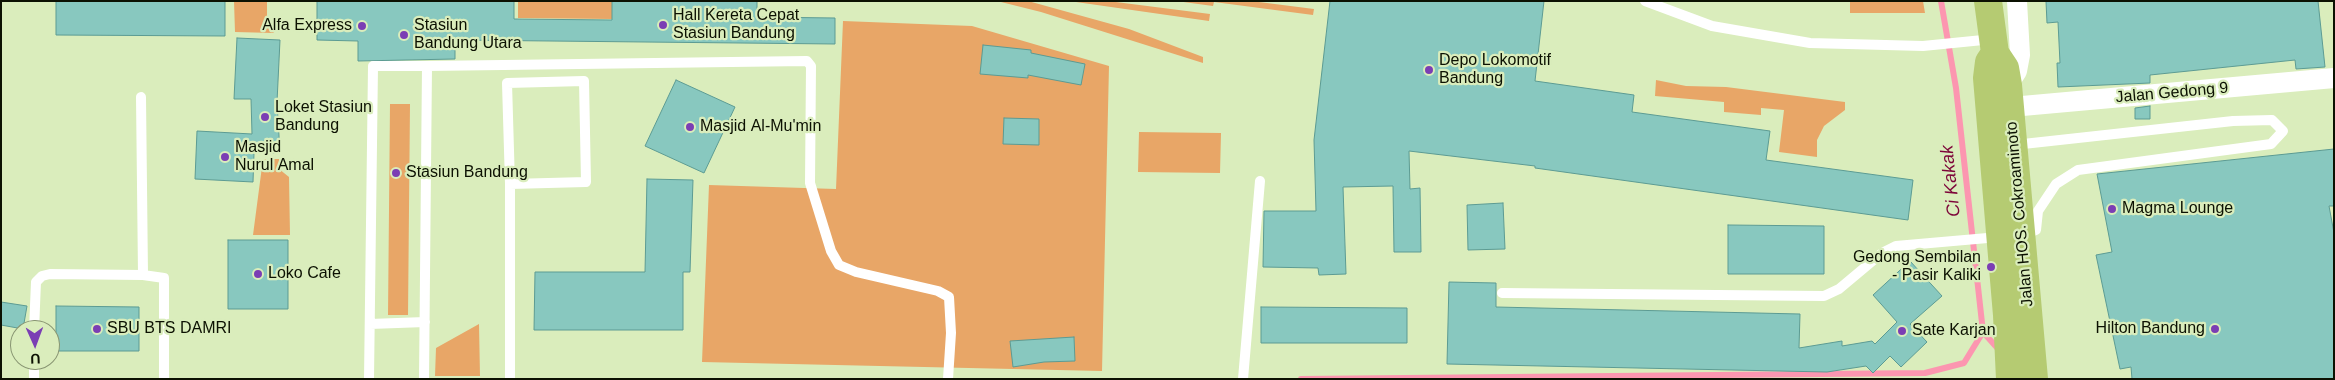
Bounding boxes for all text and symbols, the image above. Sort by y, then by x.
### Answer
place label: Hall Kereta Cepat Stasiun Bandung [673,6,799,44]
place label: Alfa Express [262,16,352,36]
place label: Stasiun Bandung Utara [414,16,522,54]
marker: Hall Kereta Cepat Stasiun Bandung [657,19,669,31]
marker: Alfa Express [356,20,368,32]
marker: Stasiun Bandung Utara [398,29,410,41]
place label: Depo Lokomotif Bandung [1439,51,1551,89]
marker: Depo Lokomotif Bandung [1423,64,1435,76]
street label: Jalan Gedong 9 [2115,79,2229,107]
place label: Loket Stasiun Bandung [275,98,372,136]
marker: Loket Stasiun Bandung [259,111,271,123]
place label: Masjid Al-Mu'min [700,117,821,137]
marker: Masjid Al-Mu'min [684,121,696,133]
street label: Jalan HOS. Cokroaminoto [2002,121,2038,307]
place label: Masjid Nurul Amal [235,138,314,176]
water label: Ci Kakak [1936,144,1966,218]
marker: Masjid Nurul Amal [219,151,231,163]
place label: Stasiun Bandung [406,163,528,183]
marker: Stasiun Bandung [390,167,402,179]
place label: Magma Lounge [2122,199,2233,219]
marker: Magma Lounge [2106,203,2118,215]
place label: Gedong Sembilan - Pasir Kaliki [1853,248,1981,286]
marker: Gedong Sembilan - Pasir Kaliki [1985,261,1997,273]
place label: Loko Cafe [268,264,341,284]
marker: Loko Cafe [252,268,264,280]
place label: SBU BTS DAMRI [107,319,231,339]
place label: Hilton Bandung [2096,319,2205,339]
north arrow [10,320,60,370]
place label: Sate Karjan [1912,321,1996,341]
marker: SBU BTS DAMRI [91,323,103,335]
marker: Hilton Bandung [2209,323,2221,335]
marker: Sate Karjan [1896,325,1908,337]
text: U [30,351,41,367]

